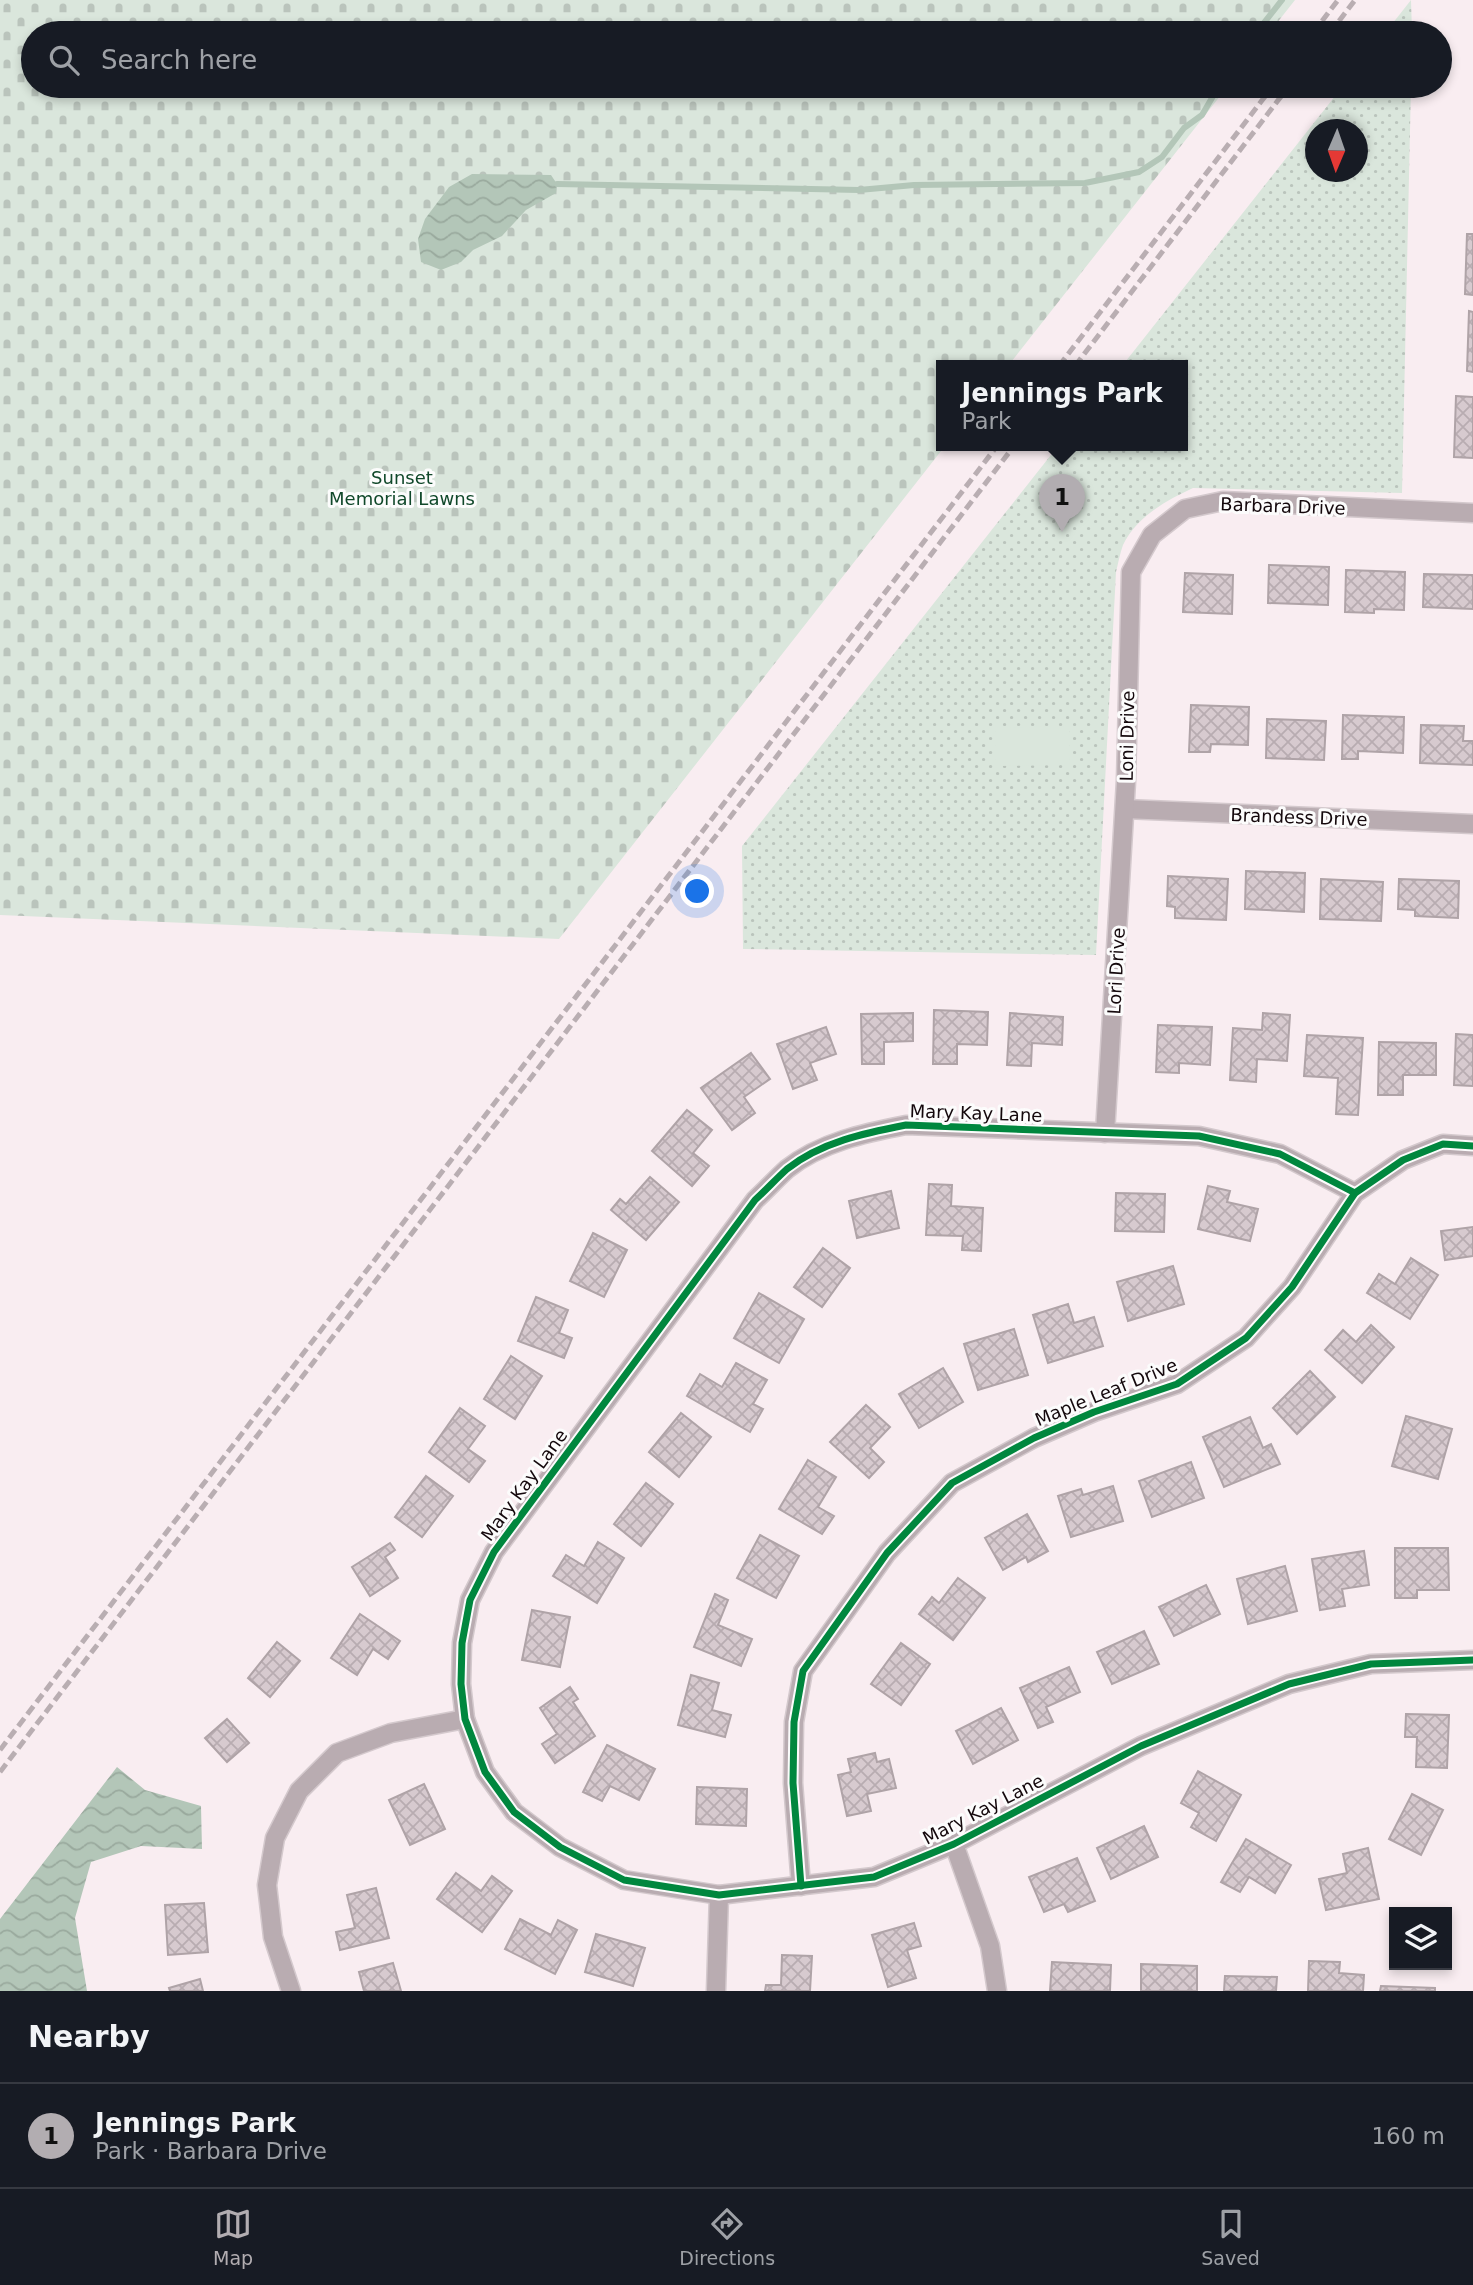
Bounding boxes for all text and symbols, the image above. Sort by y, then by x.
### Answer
search box [21,21,1452,98]
icon: search [45,41,83,79]
text: Search here [101,45,257,75]
north arrow [1305,119,1368,182]
popup [936,360,1188,451]
text: Jennings Park [962,378,1162,408]
text: Park [962,408,1011,434]
park label: Sunset Memorial Lawns [329,467,475,509]
pin: 1 [1039,474,1085,532]
street label: Barbara Drive [1220,493,1346,519]
street label: Loni Drive [1116,690,1138,782]
street label: Brandess Drive [1230,804,1368,830]
your location [680,874,714,908]
street label: Lori Drive [1103,927,1129,1015]
street label: Mary Kay Lane [909,1100,1043,1126]
street label: Maple Leaf Drive [1032,1354,1180,1430]
street label: Mary Kay Lane [476,1425,572,1545]
street label: Mary Kay Lane [919,1770,1047,1848]
map controls [1389,1907,1452,1970]
button: layers [1389,1907,1452,1970]
text: Nearby [28,2019,150,2054]
text: Jennings Park [95,2108,296,2138]
text: 1 [43,2123,59,2149]
text: 160 m [1371,2123,1445,2149]
text: Park · Barbara Drive [95,2138,327,2164]
tab: Map [213,2205,253,2269]
tab: Directions [679,2205,775,2269]
tab: Saved [1201,2205,1260,2269]

